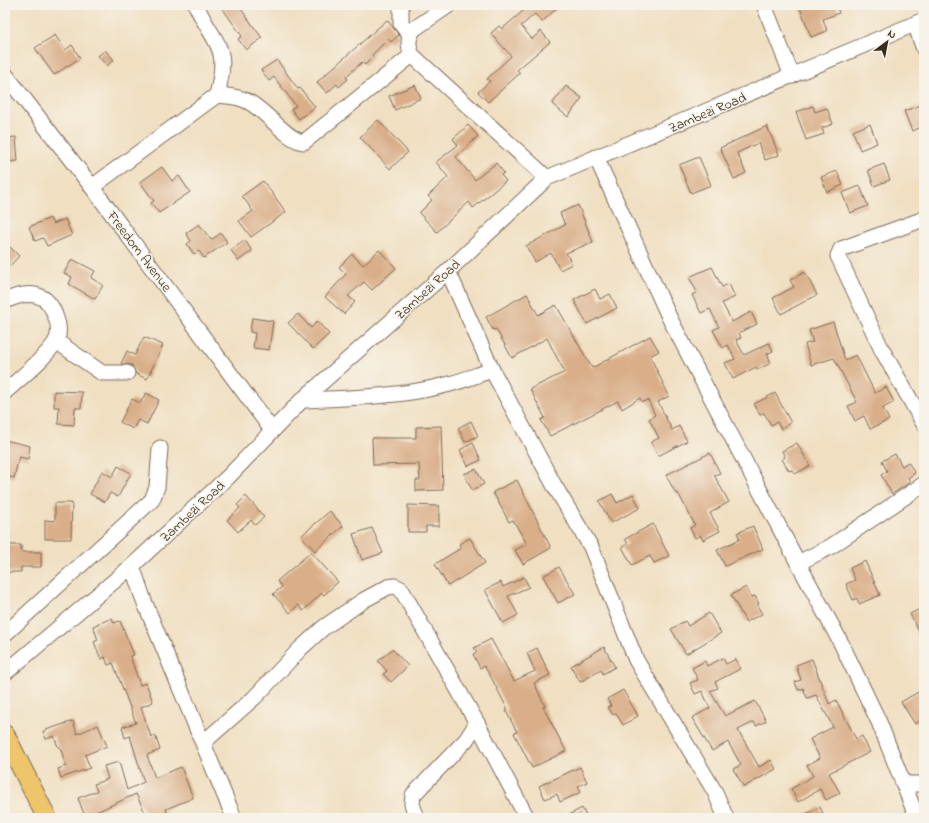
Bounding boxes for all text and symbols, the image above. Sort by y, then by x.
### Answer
north arrow [867,22,907,62]
text: N [884,26,899,43]
street label: Zambezi Road [666,88,750,139]
street label: Freedom Avenue [101,206,177,297]
street label: Zambezi Road [390,255,466,325]
street label: Zambezi Road [156,476,230,548]

